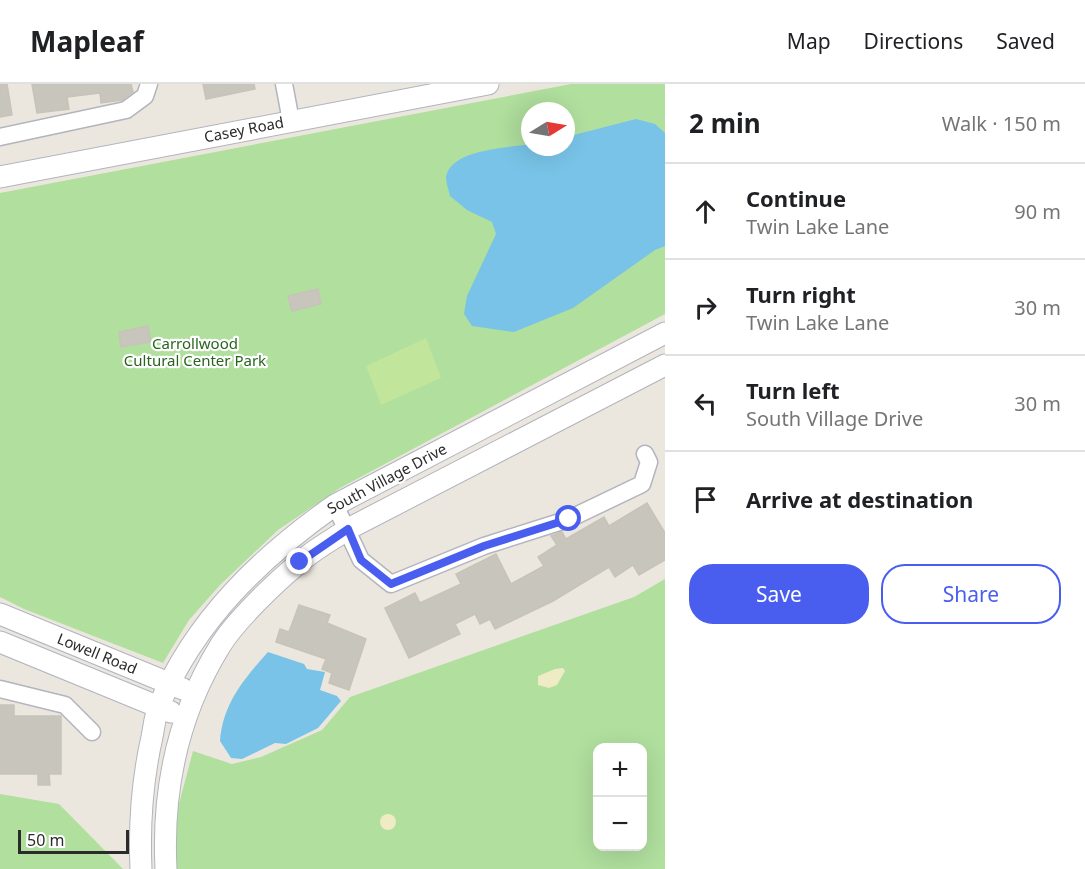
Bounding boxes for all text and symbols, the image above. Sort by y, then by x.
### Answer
text: Mapleaf [30,22,144,60]
text: Map [787,27,831,55]
text: Directions [864,27,963,55]
text: Saved [996,27,1055,55]
north arrow [521,102,575,156]
text: 2 min [689,105,761,141]
text: Walk · 150 m [942,110,1061,137]
street label: Casey Road [202,111,285,147]
text: Continue [746,183,846,213]
icon: ahead [689,195,722,228]
text: 90 m [1014,198,1061,225]
text: Twin Lake Lane [746,213,889,240]
text: Turn right [746,279,856,309]
icon: right [689,291,722,324]
text: 30 m [1014,294,1061,321]
text: Twin Lake Lane [746,309,889,336]
park label: Carrollwood Cultural Center Park [124,333,266,370]
text: Turn left [746,375,840,405]
icon: left [689,387,722,420]
text: 30 m [1014,390,1061,417]
text: South Village Drive [746,405,923,432]
street label: South Village Drive [323,438,450,518]
icon: arrive [689,483,722,516]
text: Arrive at destination [746,484,973,514]
route start [555,505,581,531]
route end [286,548,312,574]
button: Save [689,564,869,624]
button: Share [881,564,1061,624]
street label: Lowell Road [54,628,140,678]
map controls [593,743,647,851]
button: + [593,743,647,797]
button: − [593,797,647,851]
scale bar [18,827,129,854]
text: 50 m [27,829,64,851]

